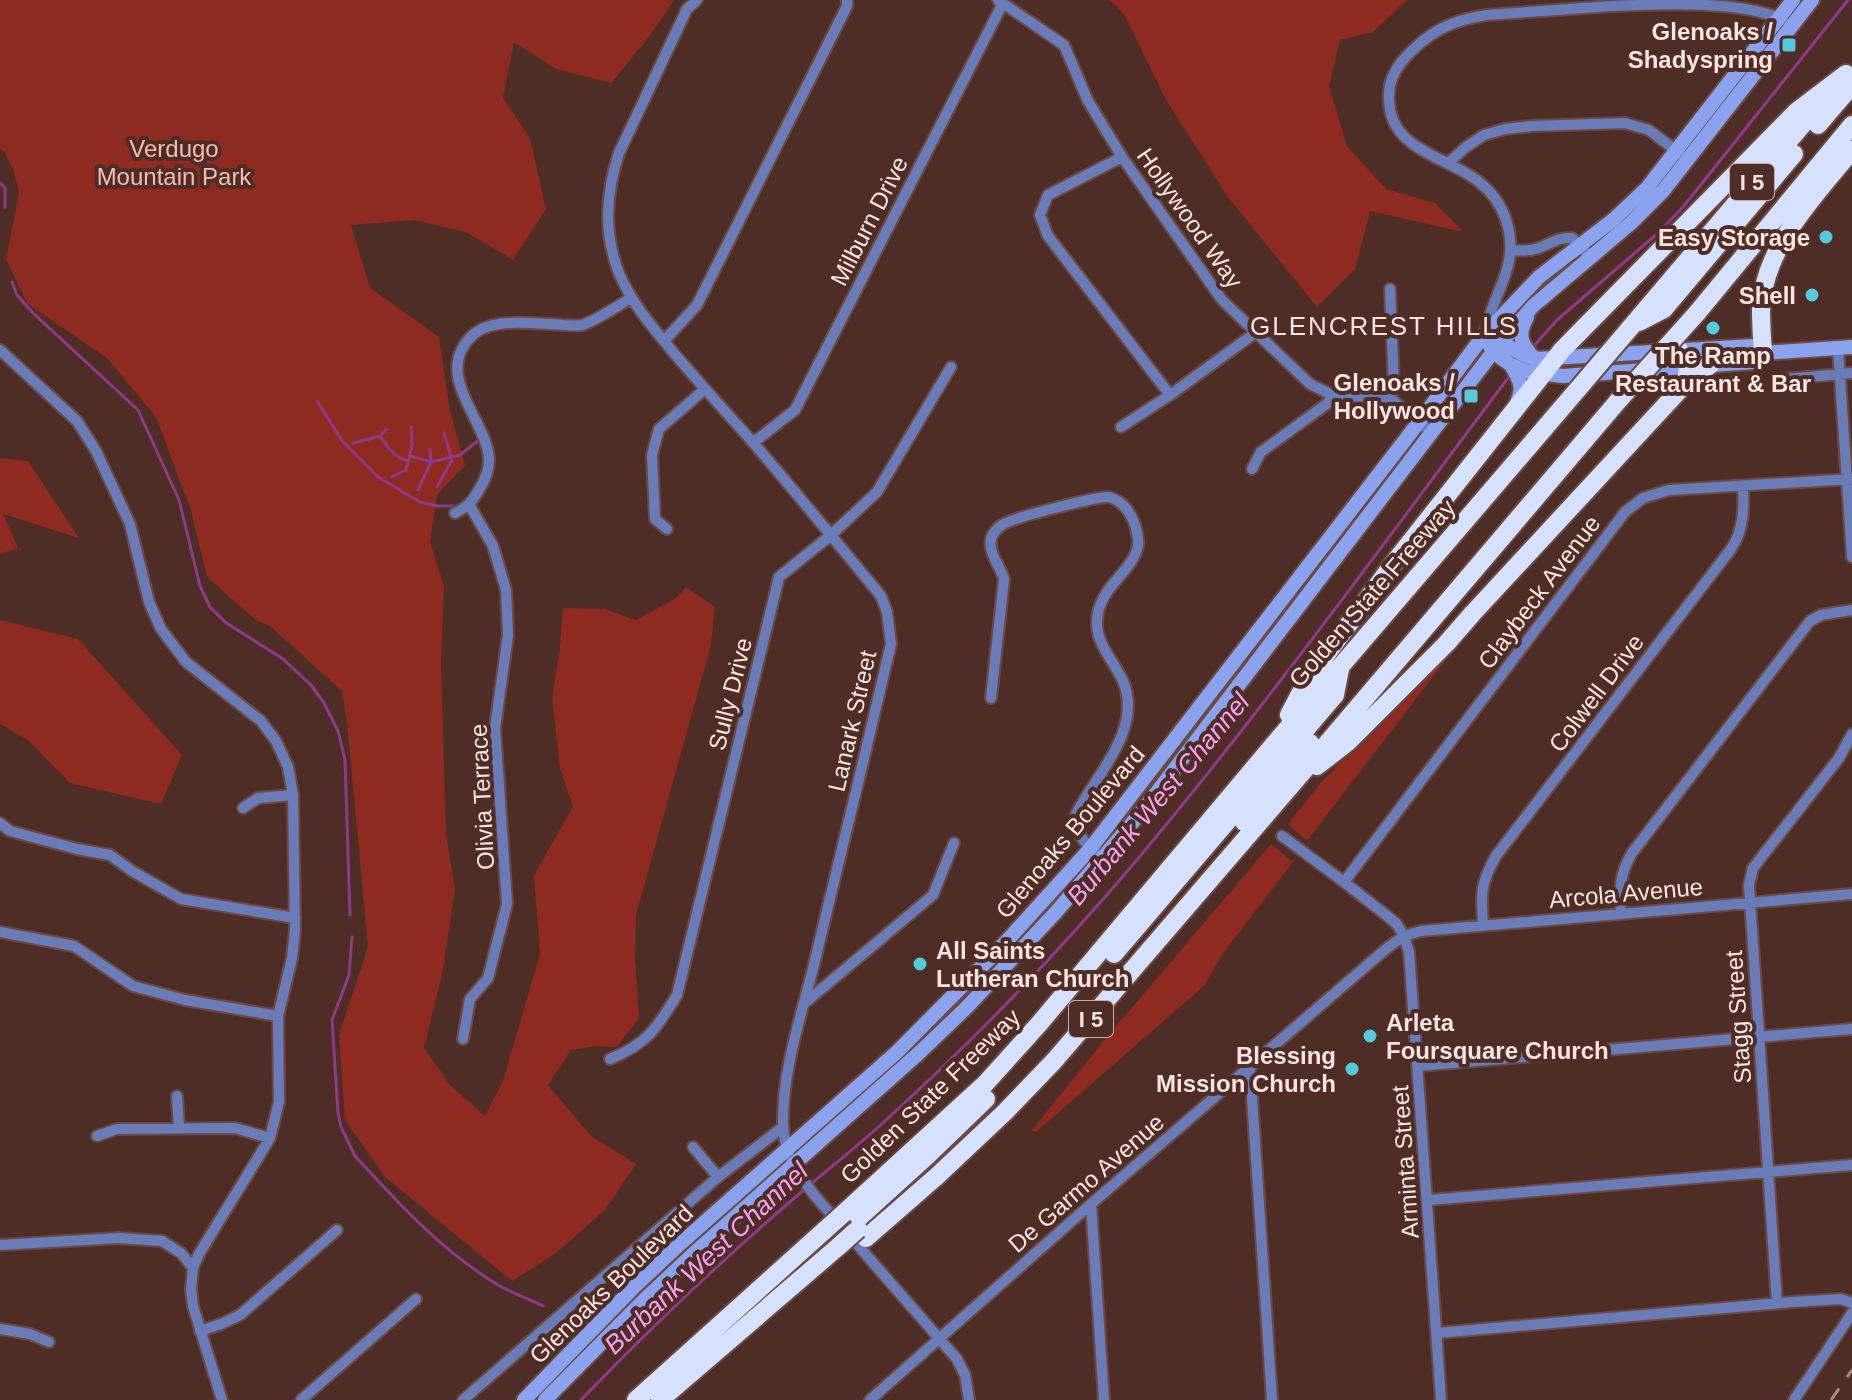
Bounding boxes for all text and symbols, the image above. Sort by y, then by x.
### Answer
place label: Glenoaks / Shadyspring [1628,18,1773,73]
marker: Glenoaks / Shadyspring [1780,36,1798,54]
park label: Verdugo Mountain Park [97,135,252,190]
street label: Hollywood Way [1132,143,1248,293]
street label: Milburn Drive [825,152,913,290]
road number: I 5 [1730,164,1774,200]
place label: Easy Storage [1658,224,1810,251]
marker: Easy Storage [1817,228,1835,246]
place label: Shell [1739,282,1796,309]
marker: Shell [1803,286,1821,304]
district label: GLENCREST HILLS [1250,311,1518,341]
marker: The Ramp Restaurant & Bar [1704,319,1722,337]
place label: The Ramp Restaurant & Bar [1615,342,1811,397]
place label: Glenoaks / Hollywood [1334,369,1455,424]
marker: Glenoaks / Hollywood [1462,387,1480,405]
street label: Golden State Freeway [1283,494,1461,692]
street label: Claybeck Avenue [1473,510,1605,674]
street label: Colwell Drive [1543,629,1649,757]
street label: Sully Drive [703,635,757,753]
street label: Lanark Street [823,647,881,794]
water label: Burbank West Channel [1061,686,1256,911]
street label: Olivia Terrace [465,723,499,871]
street label: Glenoaks Boulevard [990,741,1150,923]
street label: Arcola Avenue [1548,873,1704,913]
place label: All Saints Lutheran Church [936,937,1129,992]
street label: Stagg Street [1720,949,1756,1084]
marker: All Saints Lutheran Church [911,955,929,973]
road number: I 5 [1069,1001,1113,1037]
street label: Golden State Freeway [835,1003,1025,1189]
place label: Arleta Foursquare Church [1386,1009,1609,1064]
marker: Arleta Foursquare Church [1361,1027,1379,1045]
place label: Blessing Mission Church [1156,1042,1336,1097]
marker: Blessing Mission Church [1343,1060,1361,1078]
street label: Arminta Street [1386,1084,1424,1239]
street label: De Garmo Avenue [1003,1108,1169,1258]
water label: Burbank West Channel [598,1155,815,1360]
street label: Glenoaks Boulevard [524,1199,698,1369]

